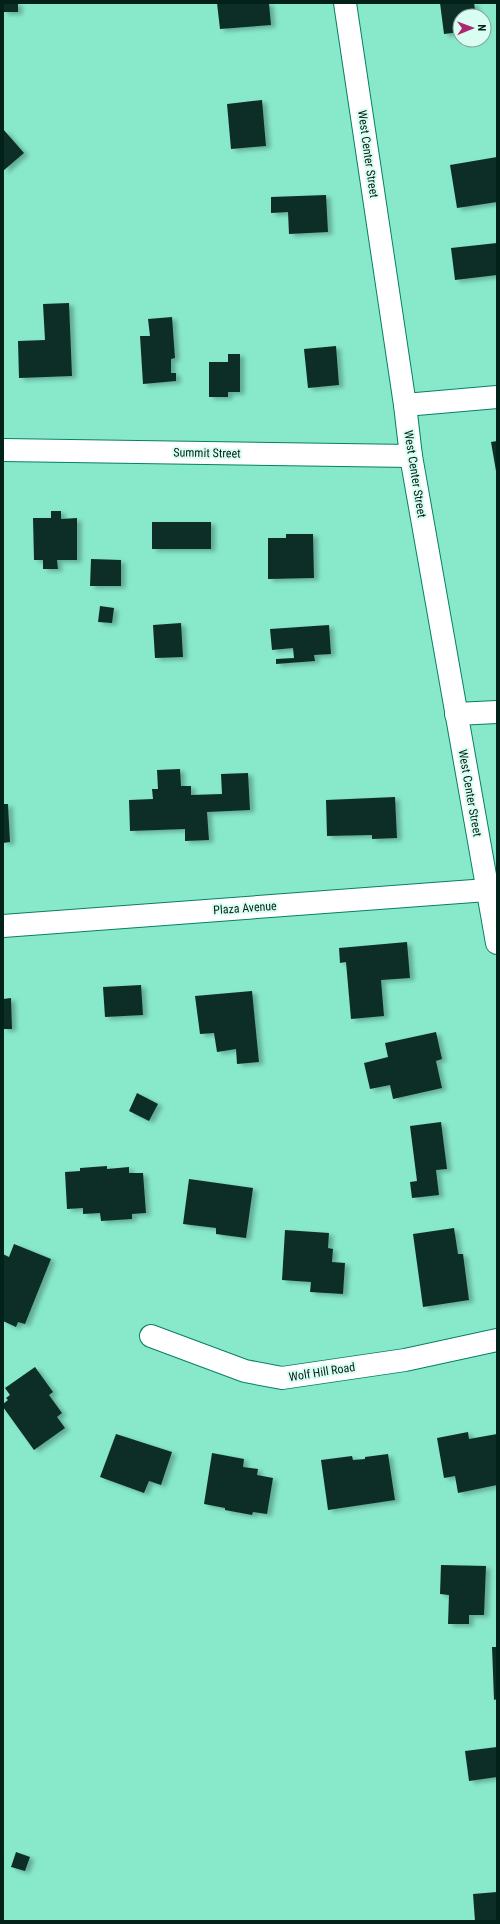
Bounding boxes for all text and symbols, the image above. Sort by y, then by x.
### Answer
north arrow [452,8,492,48]
text: N [475,24,488,32]
street label: West Center Street [355,109,381,199]
street label: West Center Street [401,429,429,519]
street label: Summit Street [173,445,241,461]
street label: West Center Street [455,748,485,838]
street label: Plaza Avenue [213,899,278,917]
street label: Wolf Hill Road [288,1360,356,1384]

